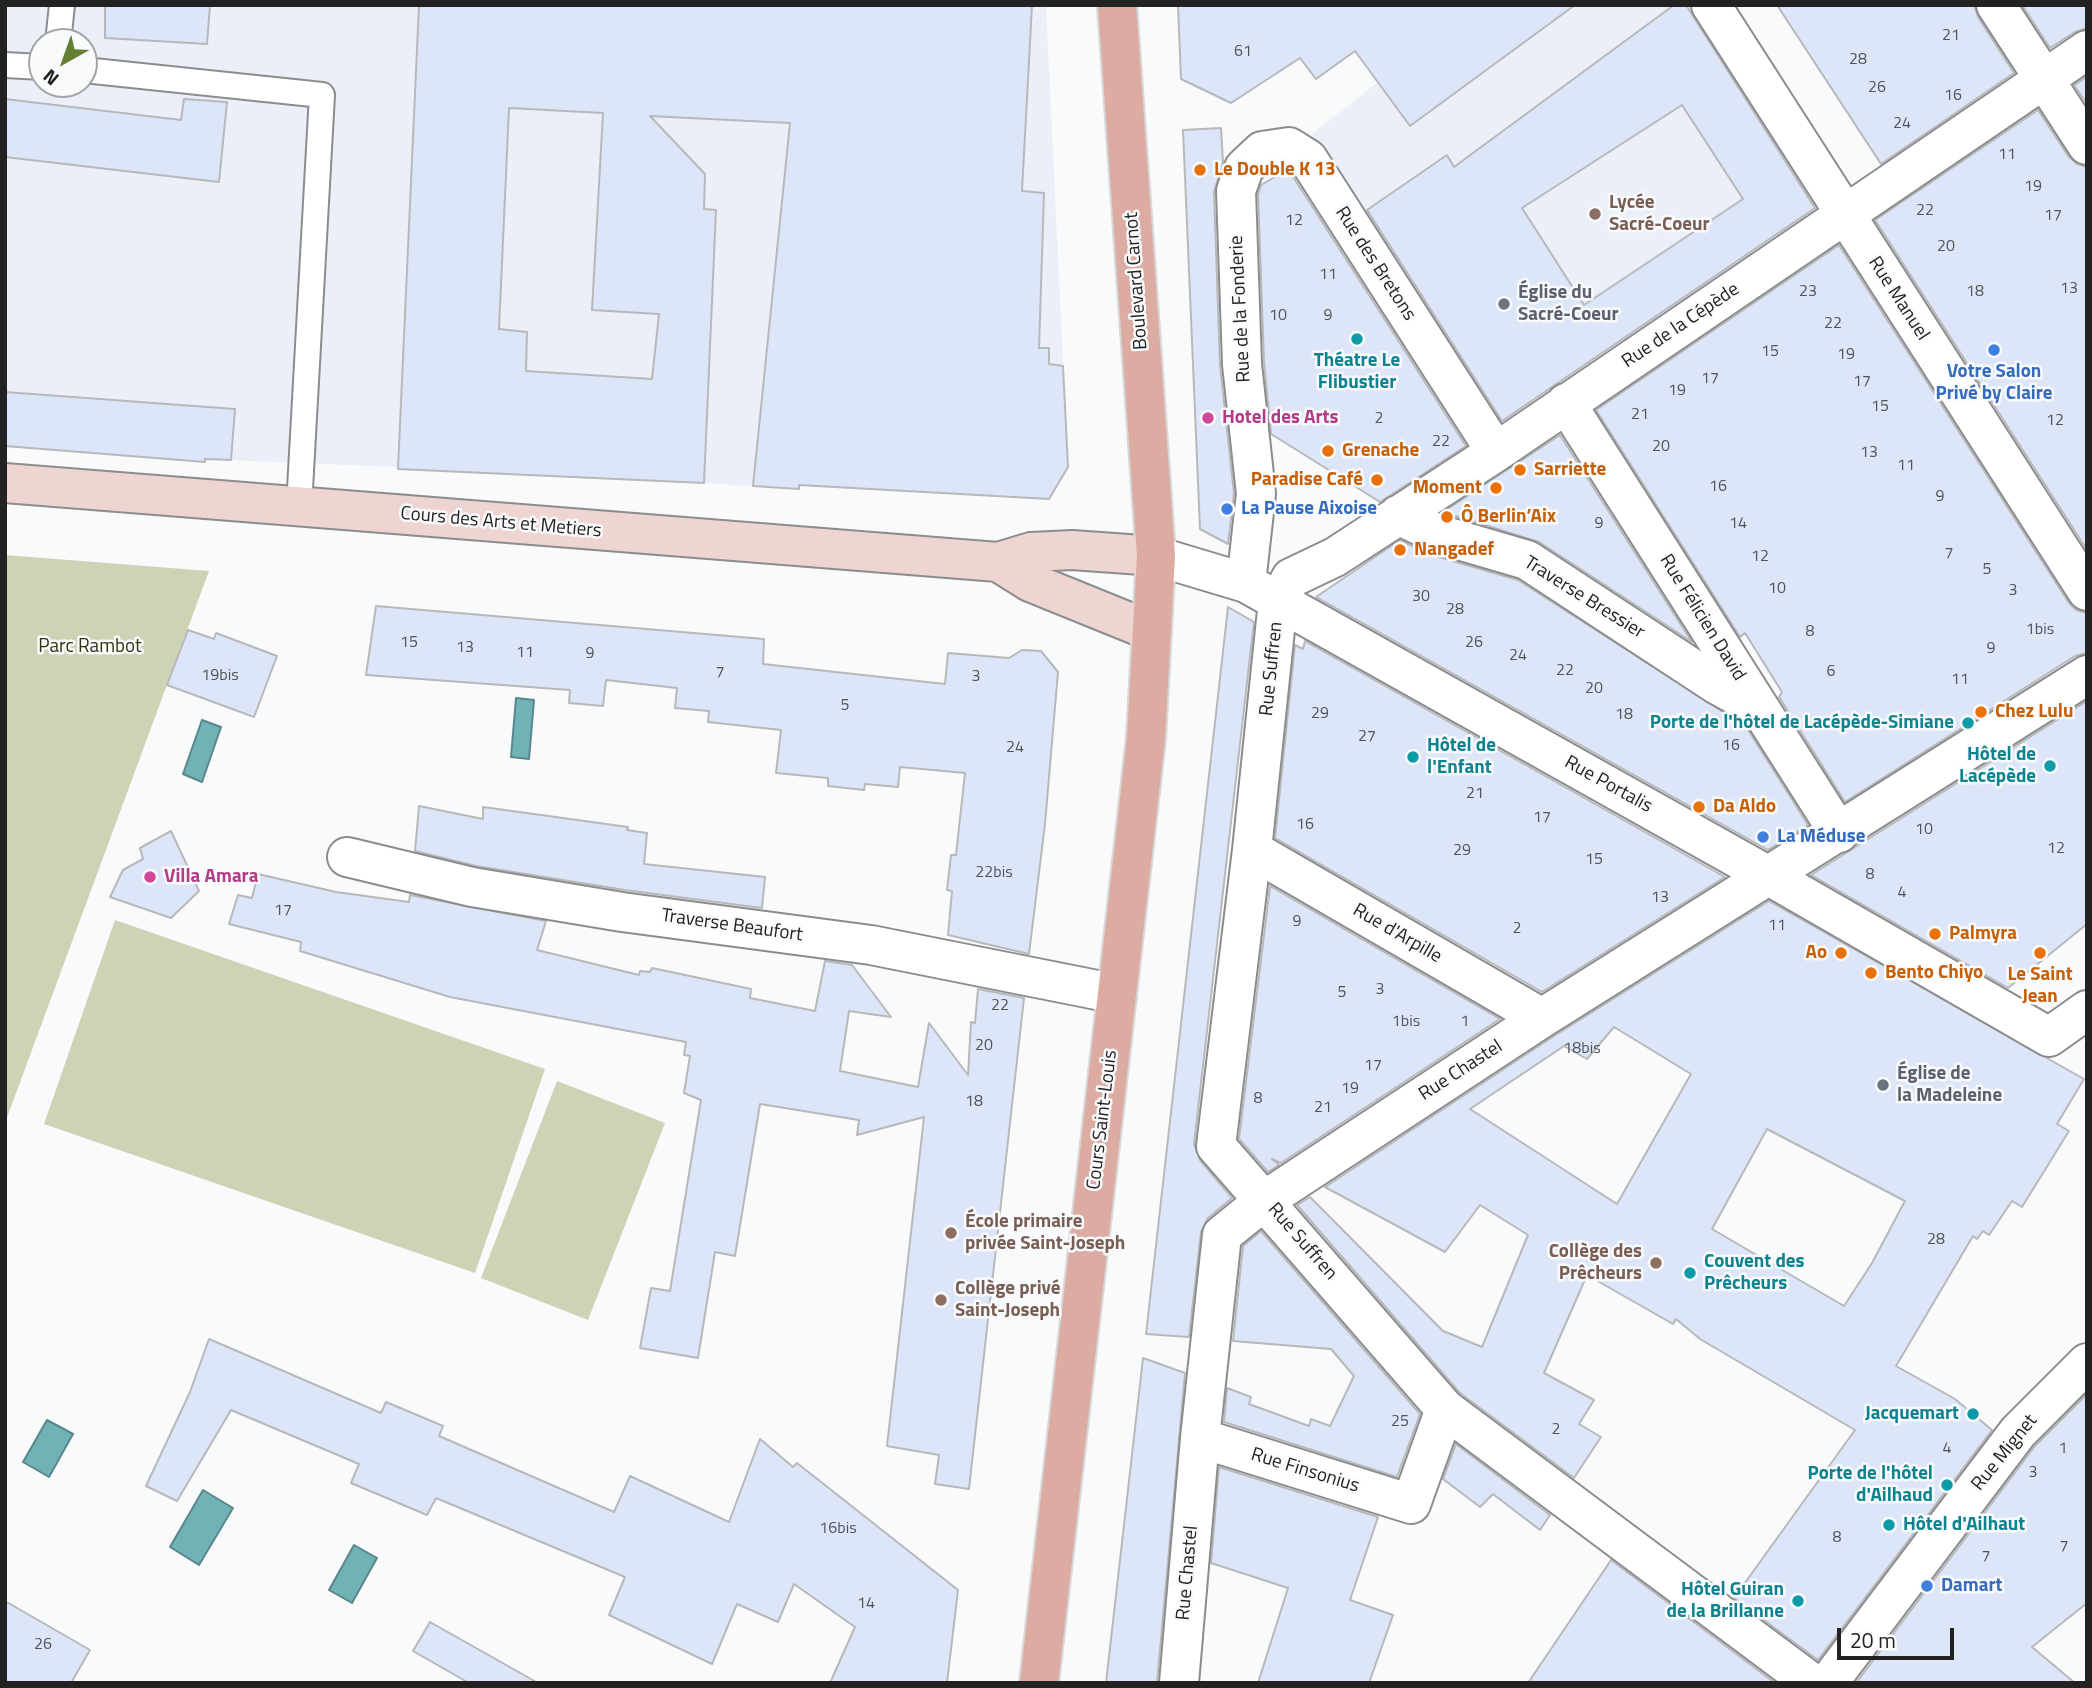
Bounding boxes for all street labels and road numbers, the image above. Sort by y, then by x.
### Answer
street label: Rue des Bretons [1330,203,1420,325]
street label: Boulevard Carnot [1121,211,1153,351]
street label: Rue de la Fonderie [1226,235,1256,383]
street label: Rue Manuel [1862,253,1934,345]
street label: Rue de la Cépède [1618,278,1744,374]
street label: Cours des Arts et Metiers [400,503,602,543]
street label: Rue Félicien David [1654,551,1750,685]
street label: Traverse Bressier [1520,552,1648,644]
street label: Rue Suffren [1256,621,1288,717]
street label: Rue Portalis [1560,752,1656,818]
street label: Rue d'Arpille [1348,899,1446,969]
street label: Traverse Beaufort [660,905,804,947]
street label: Rue Chastel [1415,1036,1507,1106]
street label: Cours Saint-Louis [1083,1049,1123,1191]
street label: Rue Suffren [1262,1199,1342,1285]
street label: Rue Mignet [1967,1410,2043,1496]
street label: Rue Finsonius [1248,1444,1362,1498]
street label: Rue Chastel [1173,1525,1203,1621]

